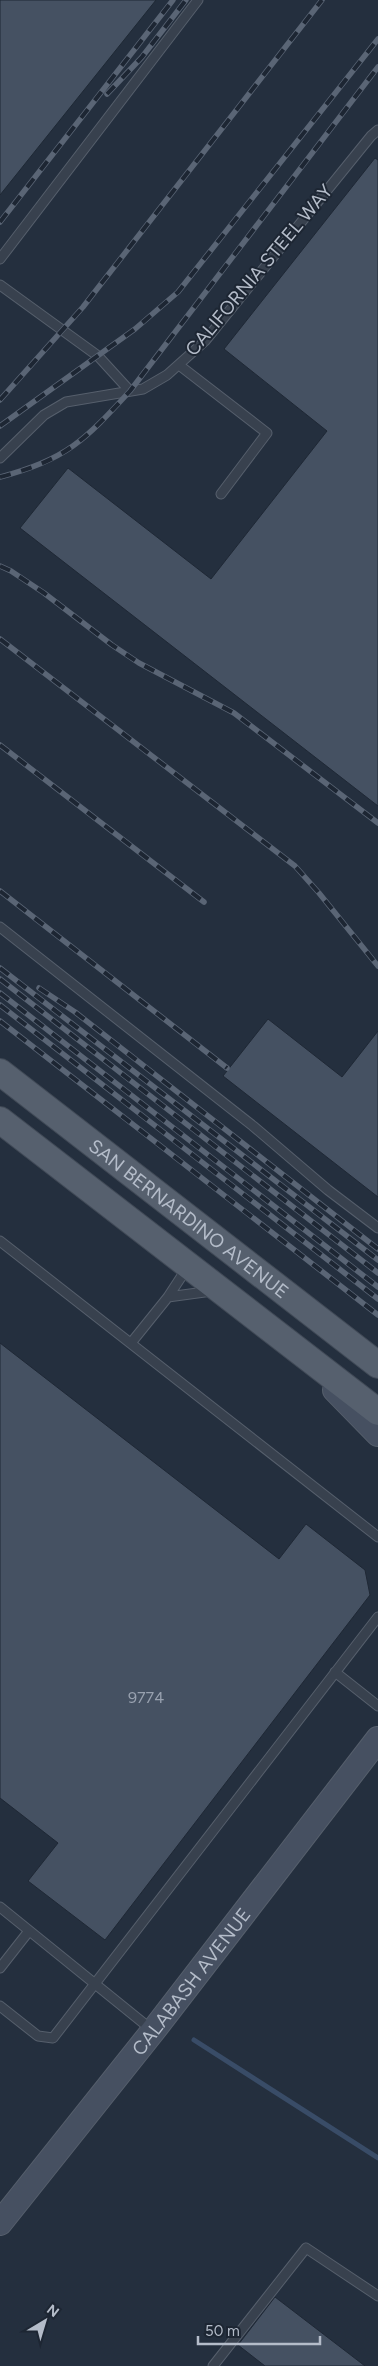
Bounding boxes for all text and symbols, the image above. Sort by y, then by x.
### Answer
street label: CALIFORNIA STEEL WAY [180,179,338,360]
street label: SAN BERNARDINO AVENUE [84,1134,293,1303]
house number: 9774 [128,1688,164,1707]
street label: CALABASH AVENUE [127,1903,255,2060]
north arrow [20,2296,70,2346]
text: N [43,2301,62,2321]
scale bar [198,2314,320,2346]
text: 50 m [205,2322,240,2340]

